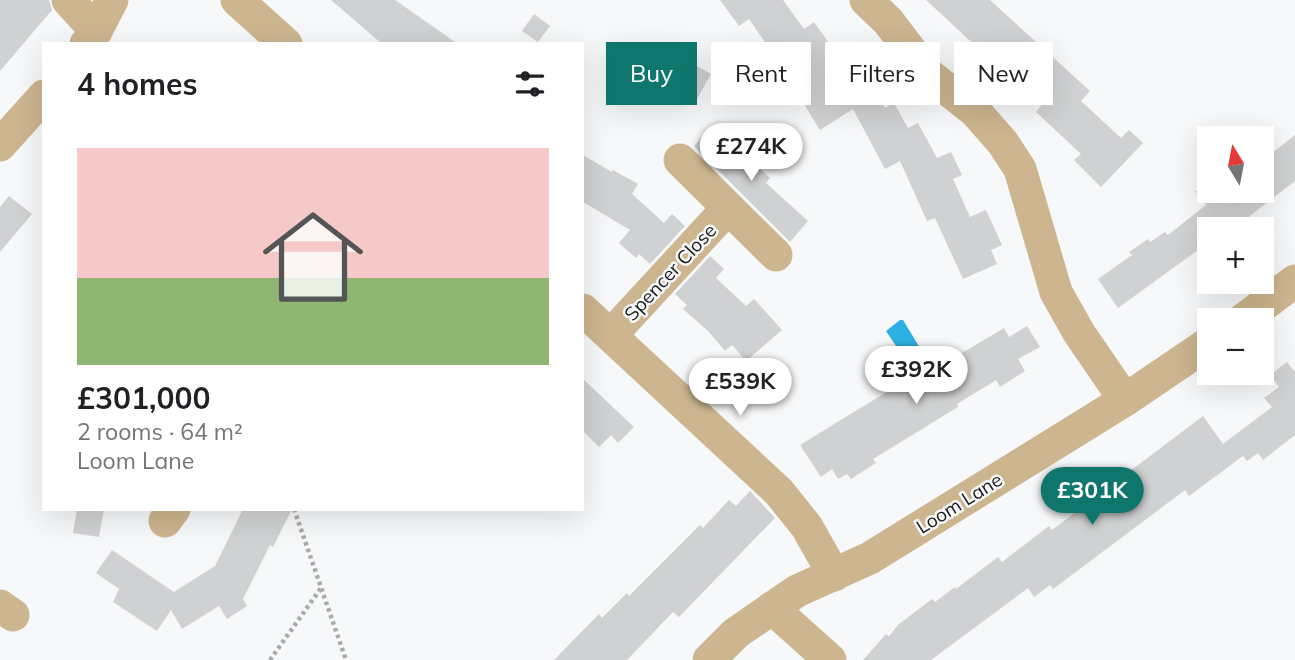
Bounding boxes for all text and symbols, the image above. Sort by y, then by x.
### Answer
chip: Buy [606,42,697,105]
chip: Rent [711,42,811,105]
chip: Filters [825,42,940,105]
chip: New [954,42,1053,105]
text: 4 homes [77,65,198,103]
icon: filters [511,65,549,103]
pin: £274K [702,124,800,183]
north arrow [1197,126,1274,203]
map controls [1197,126,1274,385]
text: £274K [716,131,786,160]
icon: home [250,194,376,320]
button: + [1197,217,1274,294]
street label: Spencer Close [619,218,721,326]
button: − [1197,308,1274,385]
pin: £392K [867,346,965,406]
text: £392K [881,354,951,383]
pin: £539K [691,358,789,418]
text: £539K [705,366,775,395]
text: £301,000 [77,379,210,417]
text: 2 rooms · 64 m² [77,417,243,446]
text: Loom Lane [77,446,194,475]
street label: Loom Lane [912,467,1006,539]
pin: £301K [1043,468,1141,527]
text: £301K [1057,475,1127,504]

